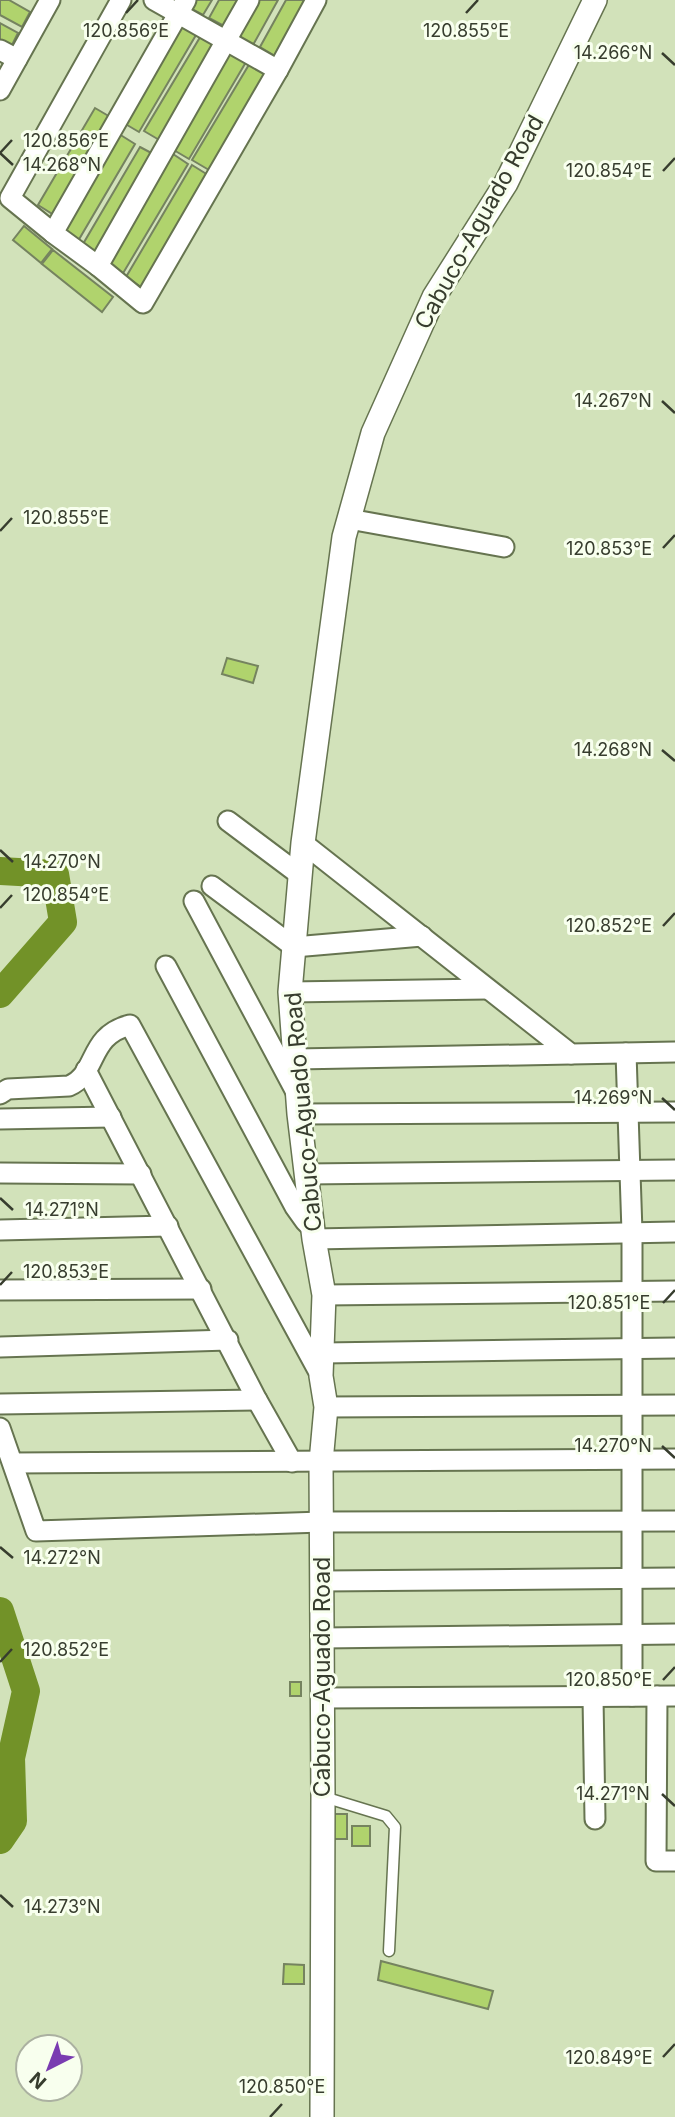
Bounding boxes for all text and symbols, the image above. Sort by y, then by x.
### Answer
text: 120.856°E [83,20,169,41]
text: 120.855°E [423,20,509,41]
text: 14.266°N [574,42,652,63]
street label: Cabuco-Aguado Road [408,110,550,334]
text: 120.856°E [23,130,109,151]
text: 14.268°N [23,154,101,175]
text: 120.854°E [566,160,652,181]
text: 14.267°N [574,390,652,411]
text: 120.855°E [23,507,109,528]
text: 120.853°E [566,538,652,559]
text: 14.268°N [574,739,652,760]
text: 14.270°N [23,851,101,872]
text: 120.854°E [23,884,109,905]
text: 120.852°E [566,915,652,936]
street label: Cabuco-Aguado Road [279,991,327,1233]
text: 14.269°N [574,1087,652,1108]
text: 14.271°N [25,1199,99,1220]
text: 120.853°E [23,1261,109,1282]
text: 120.851°E [568,1292,650,1313]
text: 14.270°N [574,1435,652,1456]
text: 14.272°N [23,1547,101,1568]
street label: Cabuco-Aguado Road [308,1557,336,1797]
text: 120.852°E [23,1639,109,1660]
text: 120.850°E [566,1669,652,1690]
text: 14.271°N [576,1783,650,1804]
text: 14.273°N [23,1896,101,1917]
north arrow [14,2033,84,2103]
text: 120.849°E [566,2047,652,2068]
text: N [25,2067,51,2094]
text: 120.850°E [239,2076,325,2097]

